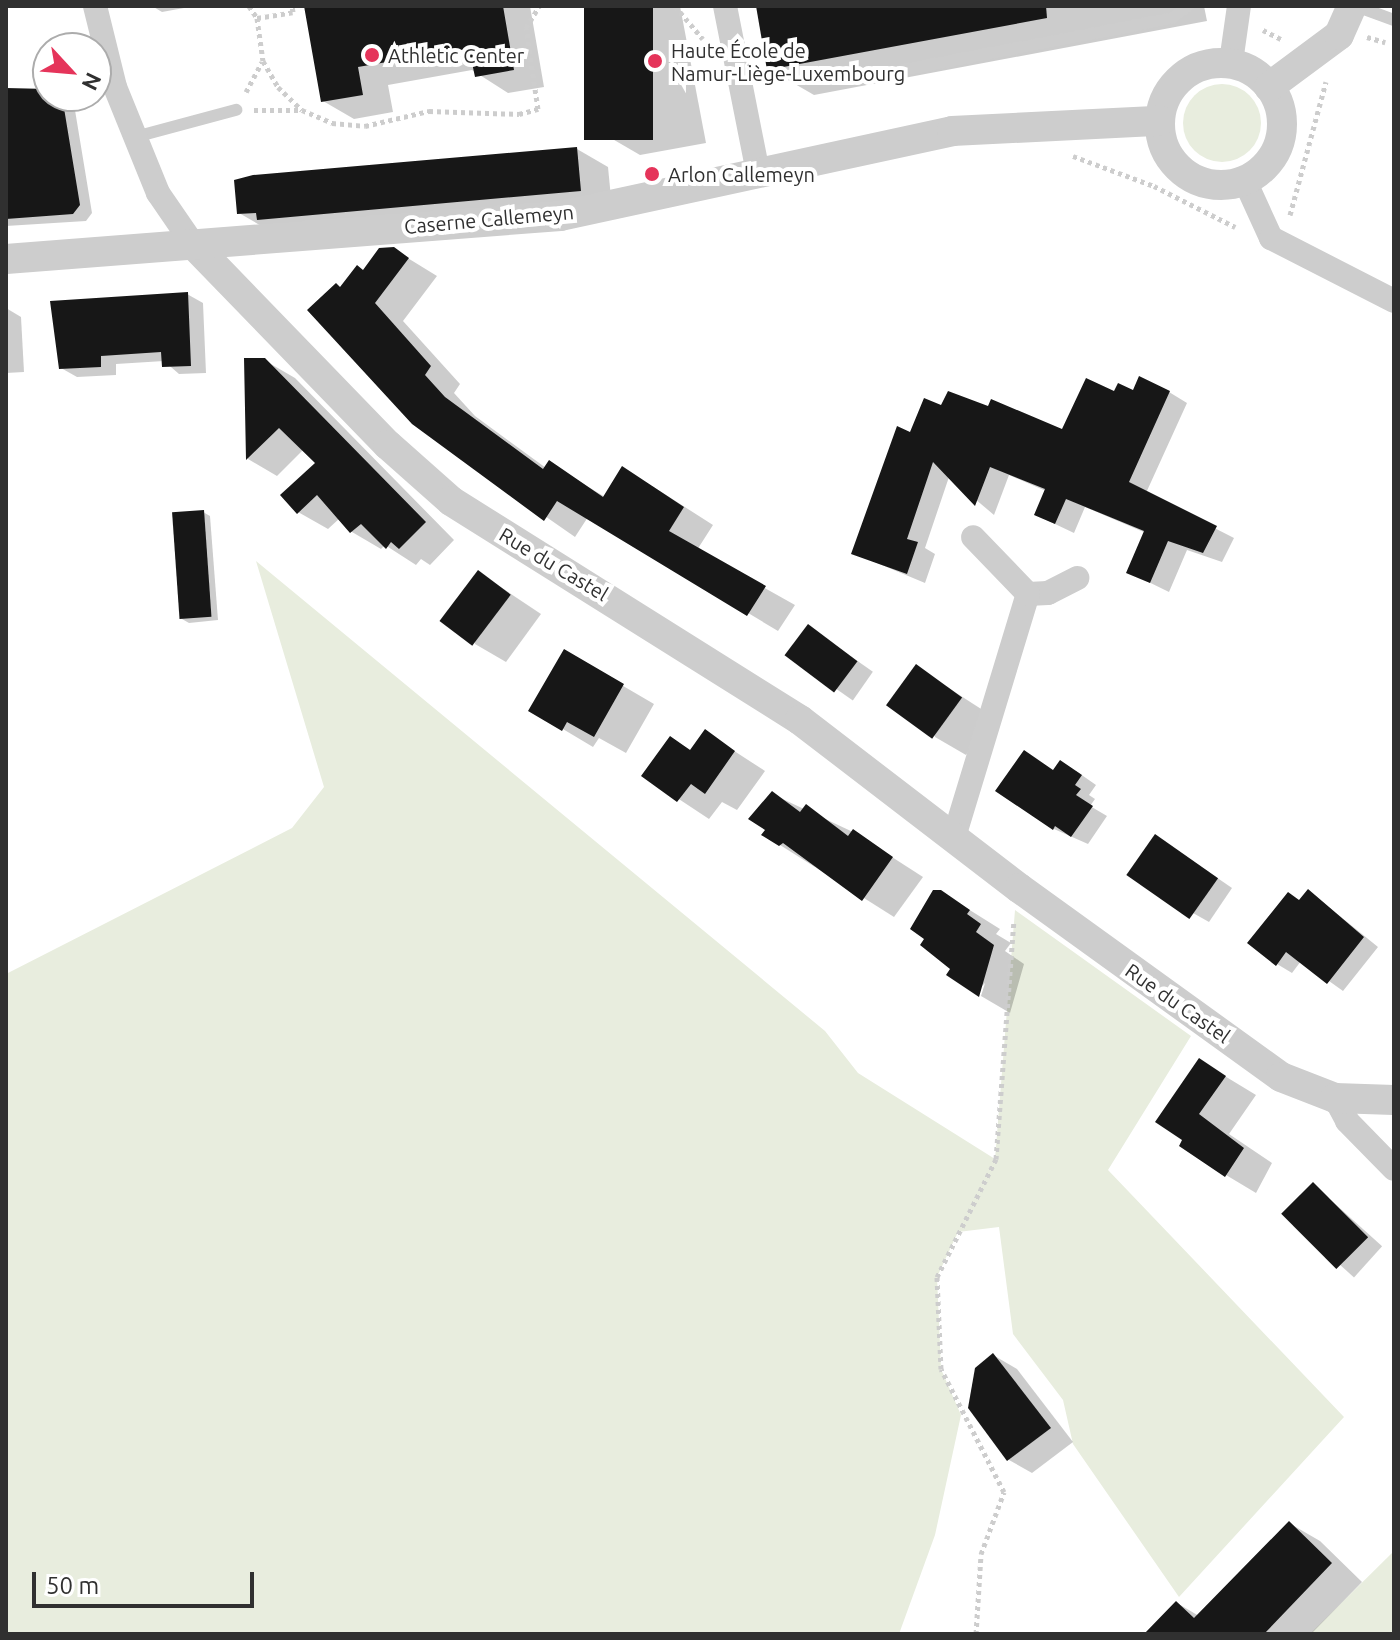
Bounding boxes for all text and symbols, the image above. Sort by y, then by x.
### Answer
north arrow [32,32,112,112]
place label: Haute École de Namur-Liège-Luxembourg [671,38,905,85]
place label: Athletic Center [388,43,524,67]
marker: Athletic Center [363,46,381,64]
marker: Haute École de Namur-Liège-Luxembourg [646,52,664,70]
text: N [77,69,107,95]
place label: Arlon Callemeyn [668,162,815,186]
marker: Arlon Callemeyn [643,165,661,183]
street label: Caserne Callemeyn [403,200,575,238]
street label: Rue du Castel [495,522,613,606]
street label: Rue du Castel [1121,958,1235,1048]
scale bar [36,1556,258,1606]
text: 50 m [46,1572,99,1599]

